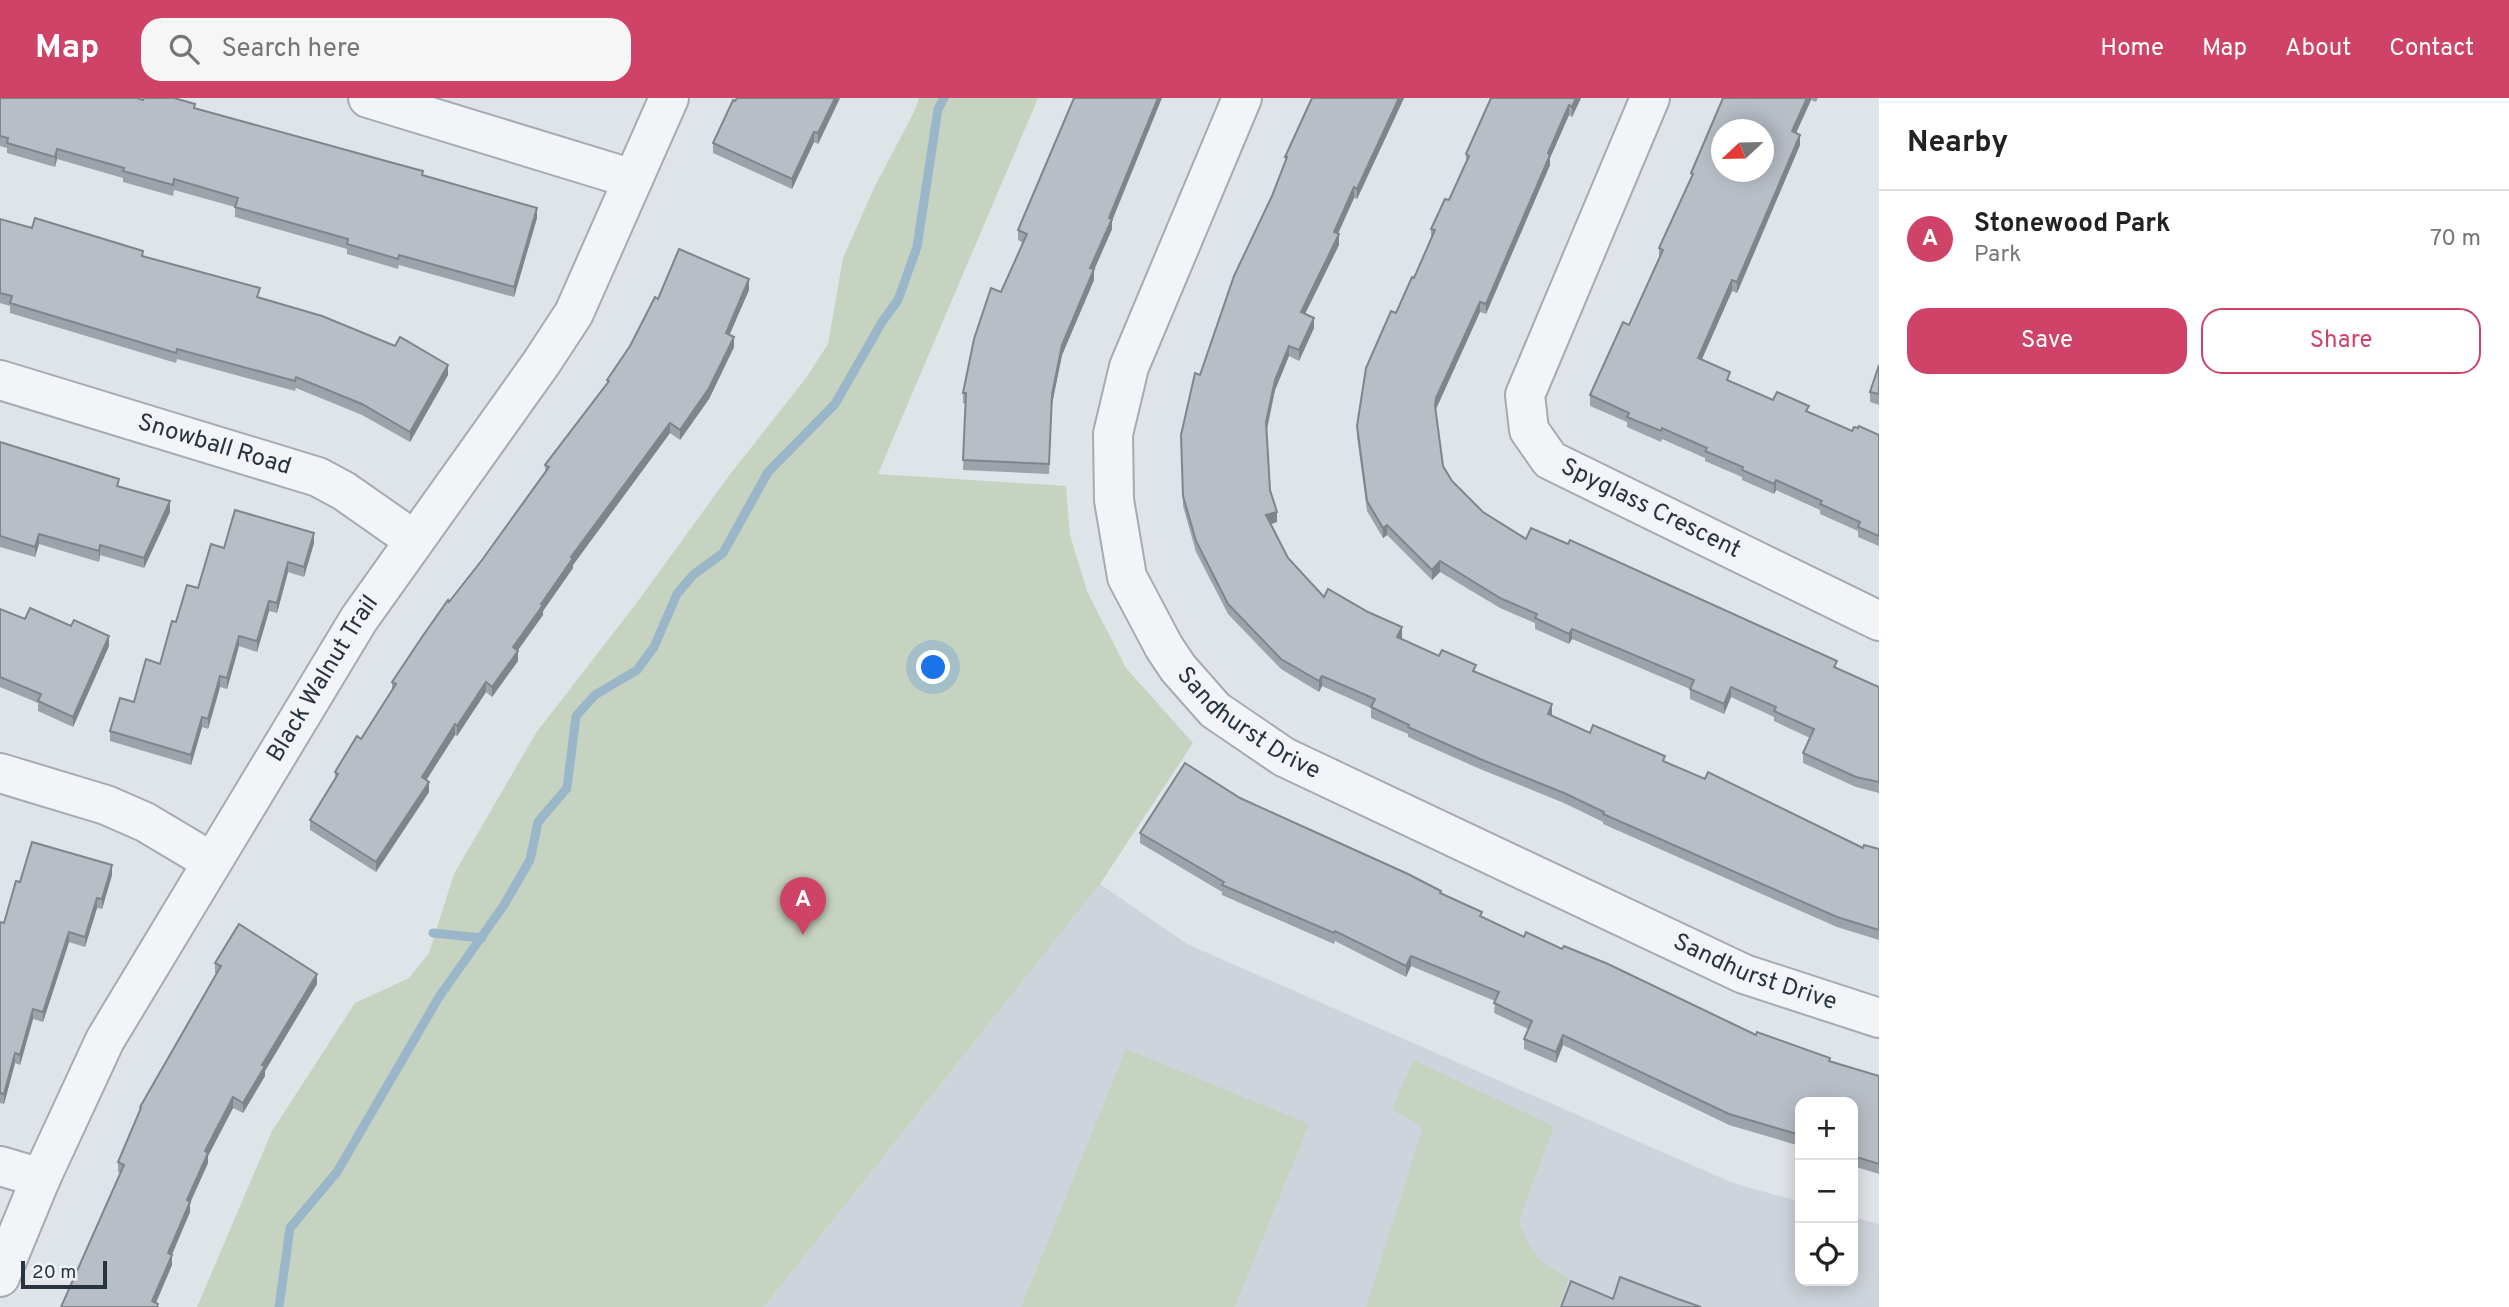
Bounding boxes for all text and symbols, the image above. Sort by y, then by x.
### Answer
search box [141,18,631,81]
text: Map [35,28,99,70]
icon: search [165,30,203,68]
text: Search here [221,33,360,66]
text: Home [2100,34,2164,64]
text: Map [2202,34,2247,64]
text: About [2285,34,2351,64]
text: Contact [2389,34,2474,64]
north arrow [1711,119,1774,182]
text: Nearby [1907,125,2008,162]
text: Stonewood Park [1974,208,2171,241]
text: A [1922,225,1938,254]
text: 70 m [2430,225,2481,254]
text: Park [1974,241,2021,270]
button: Save [1907,308,2187,374]
button: Share [2201,308,2481,374]
street label: Snowball Road [134,408,295,483]
street label: Spyglass Crescent [1556,453,1745,566]
street label: Black Walnut Trail [261,590,386,768]
your location [916,650,950,684]
street label: Sandhurst Drive [1169,661,1325,787]
pin: A [780,877,826,935]
street label: Sandhurst Drive [1668,928,1840,1018]
map controls [1795,1097,1858,1286]
button: + [1795,1097,1858,1160]
button: − [1795,1160,1858,1223]
button: locate [1795,1223,1858,1286]
scale bar [21,1258,107,1290]
text: 20 m [32,1261,76,1285]

